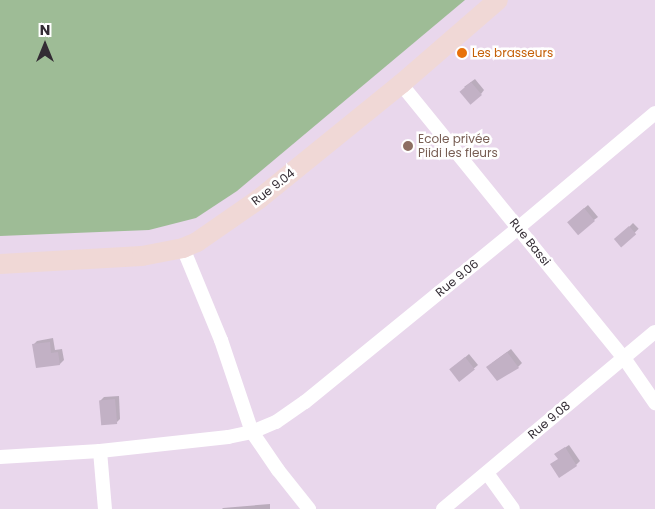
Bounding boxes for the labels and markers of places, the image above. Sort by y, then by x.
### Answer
place label: Les brasseurs [472,46,553,60]
marker: Les brasseurs [456,47,468,59]
place label: Ecole privée Piidi les fleurs [418,132,498,160]
marker: Ecole privée Piidi les fleurs [402,140,414,152]

